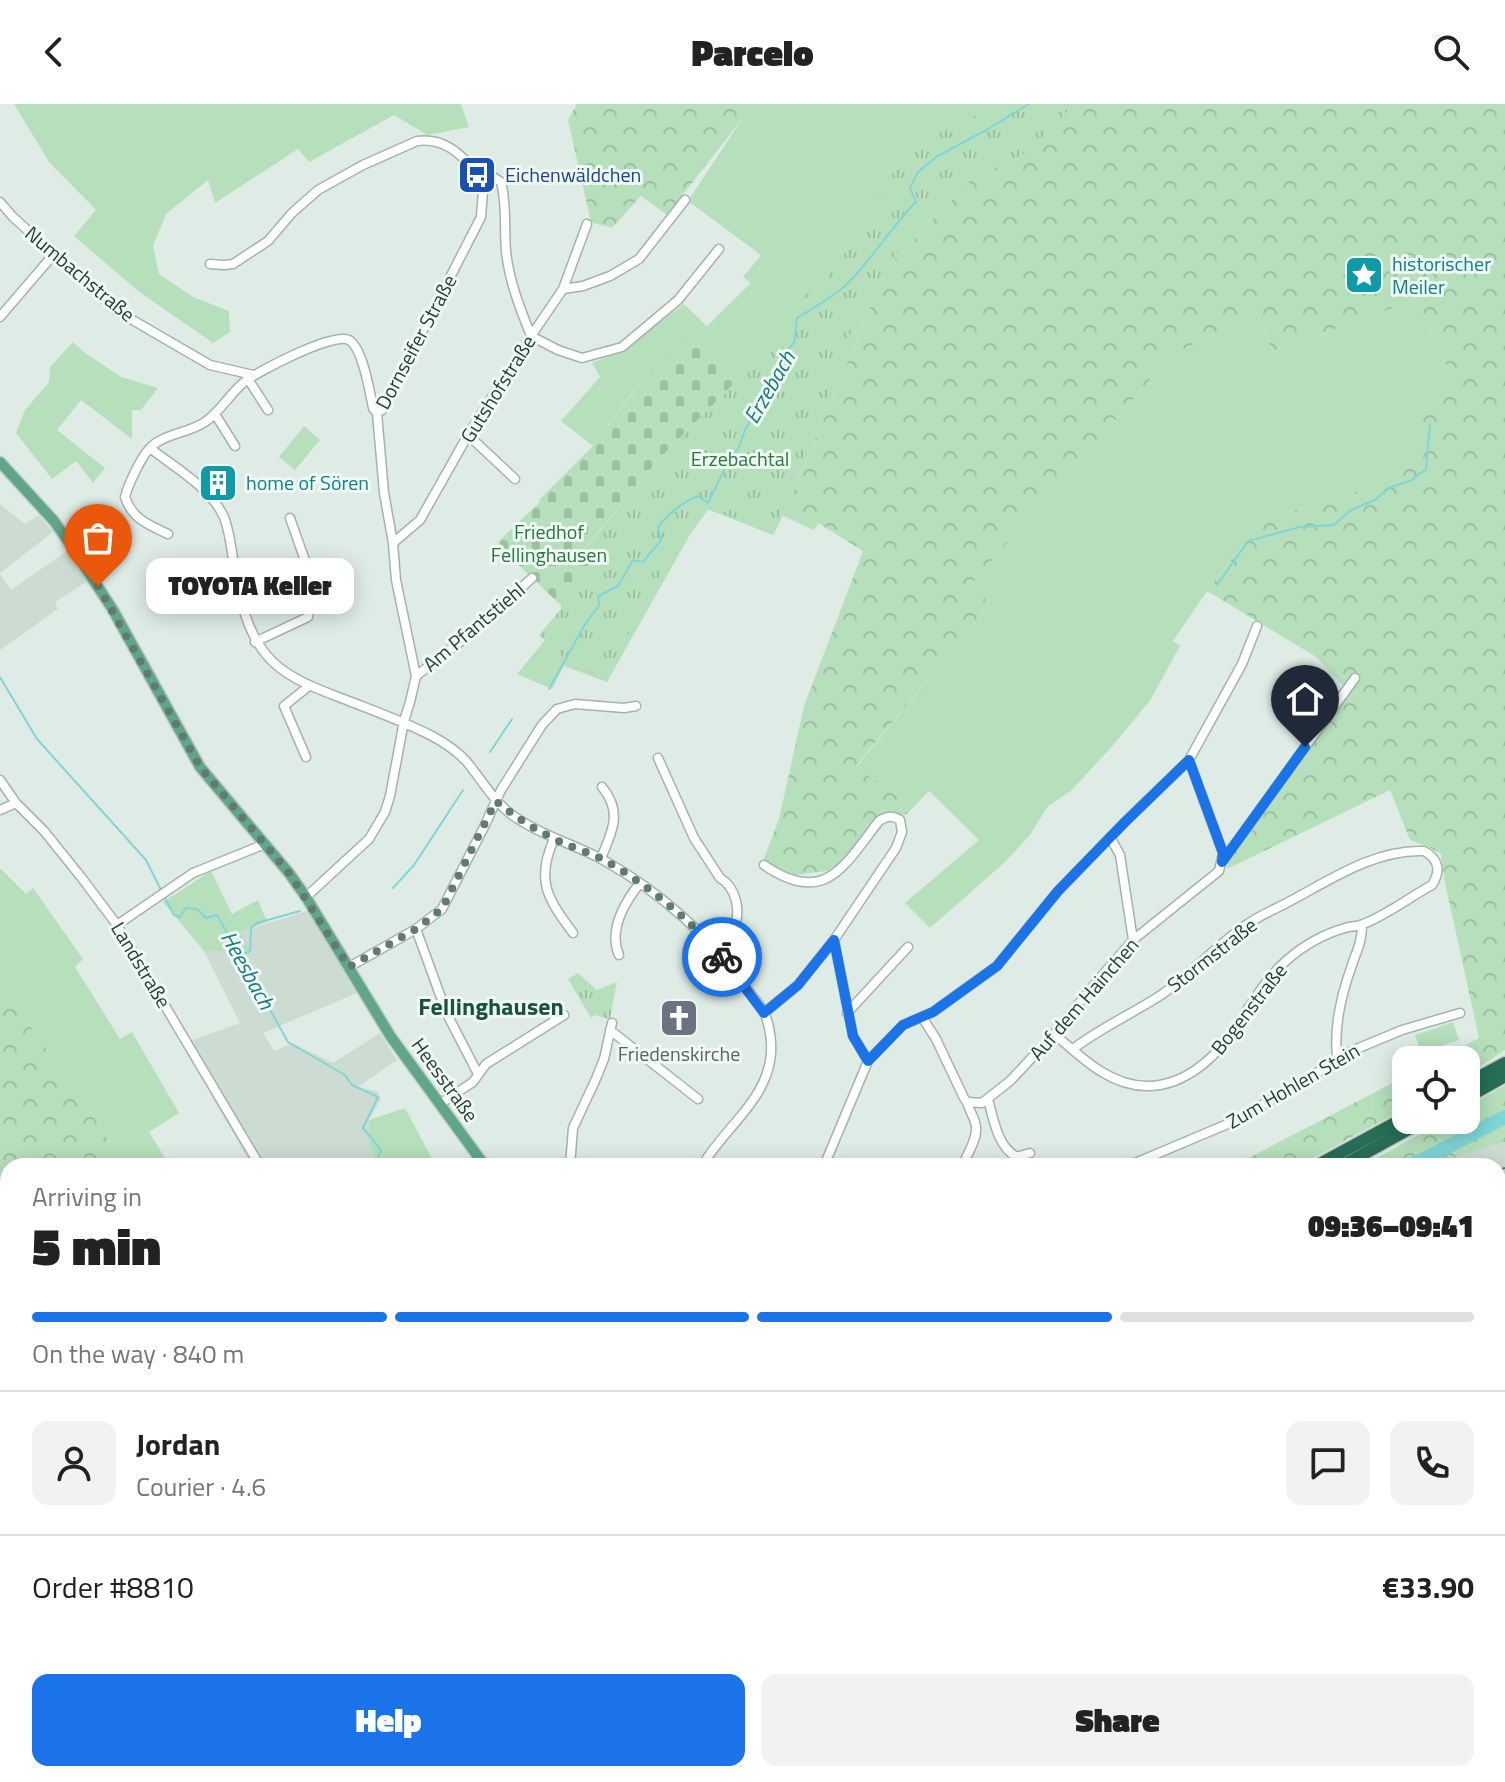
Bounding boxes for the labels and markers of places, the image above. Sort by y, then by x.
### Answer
bus stop icon: Eichenwäldchen [456,154,498,196]
place label: Eichenwäldchen [505,159,641,190]
place label: historischer Meiler [1392,248,1491,302]
place icon: historischer Meiler [1343,254,1385,296]
building icon: home of Sören [197,462,239,504]
place label: home of Sören [246,467,369,498]
pin [64,504,132,586]
callout: TOYOTA Keller [146,558,354,614]
pin [1271,665,1339,747]
church icon: Friedenskirche [658,997,700,1039]
place label: Friedenskirche [618,1038,740,1069]

